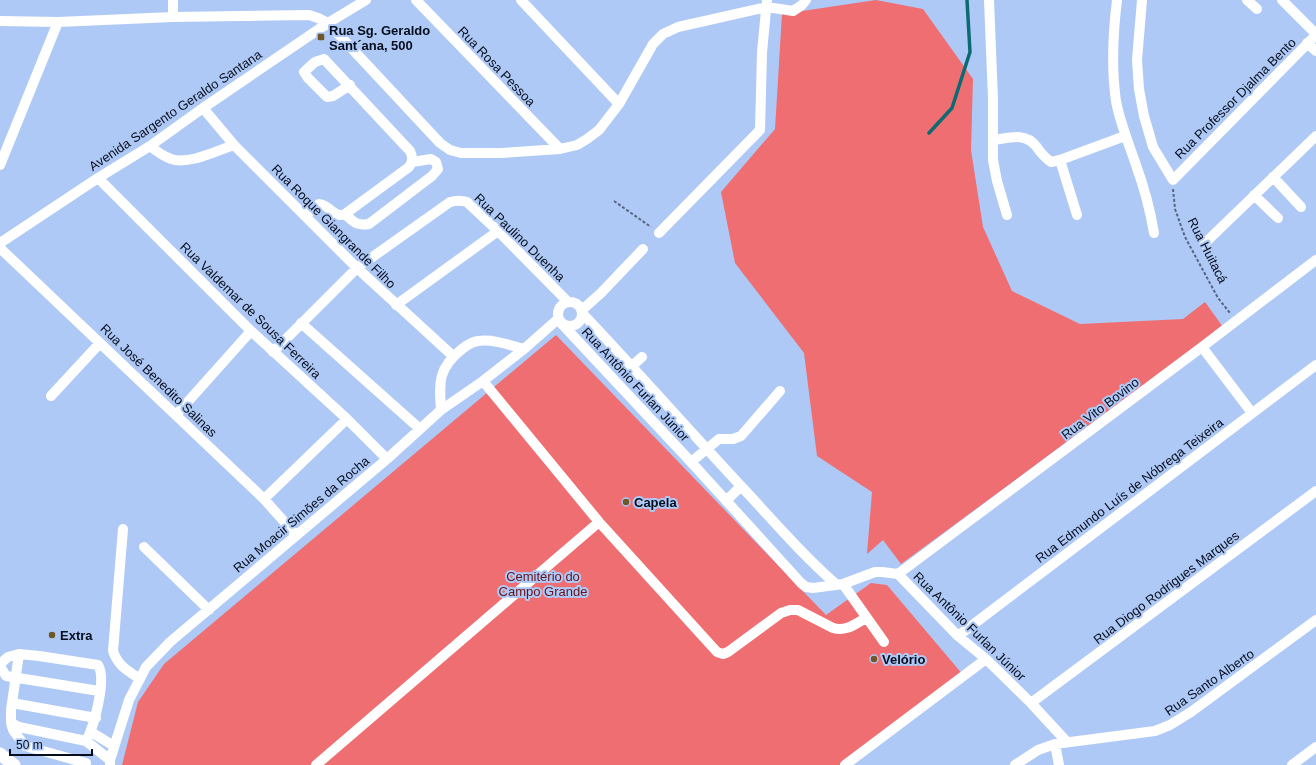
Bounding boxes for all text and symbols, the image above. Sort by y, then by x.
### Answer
place label: Rua Sg. Geraldo Sant´ana, 500 [329,23,430,53]
street label: Rua Rosa Pessoa [455,23,539,110]
marker: Rua Sg. Geraldo Sant´ana, 500 [316,32,326,42]
street label: Rua Professor Djalma Bento [1172,35,1299,162]
street label: Avenida Sargento Geraldo Santana [86,46,265,174]
street label: Rua Roque Giangrande Filho [269,161,399,291]
street label: Rua Paulino Duenha [471,190,569,285]
street label: Rua Huitacá [1185,215,1231,286]
street label: Rua Valdemar de Sousa Ferreira [177,239,325,382]
street label: Rua José Benedito Salinas [97,321,220,440]
street label: Rua Antônio Furlan Júnior [579,324,693,445]
street label: Rua Vito Bovino [1059,374,1142,442]
street label: Rua Edmundo Luís de Nóbrega Teixeira [1033,414,1227,566]
street label: Rua Moacir Simões da Rocha [230,453,373,576]
place label: Capela [634,495,677,510]
marker: Capela [621,497,631,507]
street label: Rua Diogo Rodrigues Marques [1091,527,1242,647]
park label: Cemitério do Campo Grande [499,569,587,599]
street label: Rua Antônio Furlan Júnior [910,569,1029,684]
place label: Extra [60,628,93,643]
marker: Extra [47,630,57,640]
street label: Rua Santo Alberto [1162,646,1257,719]
place label: Velório [882,652,925,667]
marker: Velório [869,654,879,664]
scale bar [10,731,92,757]
text: 50 m [16,738,43,752]

